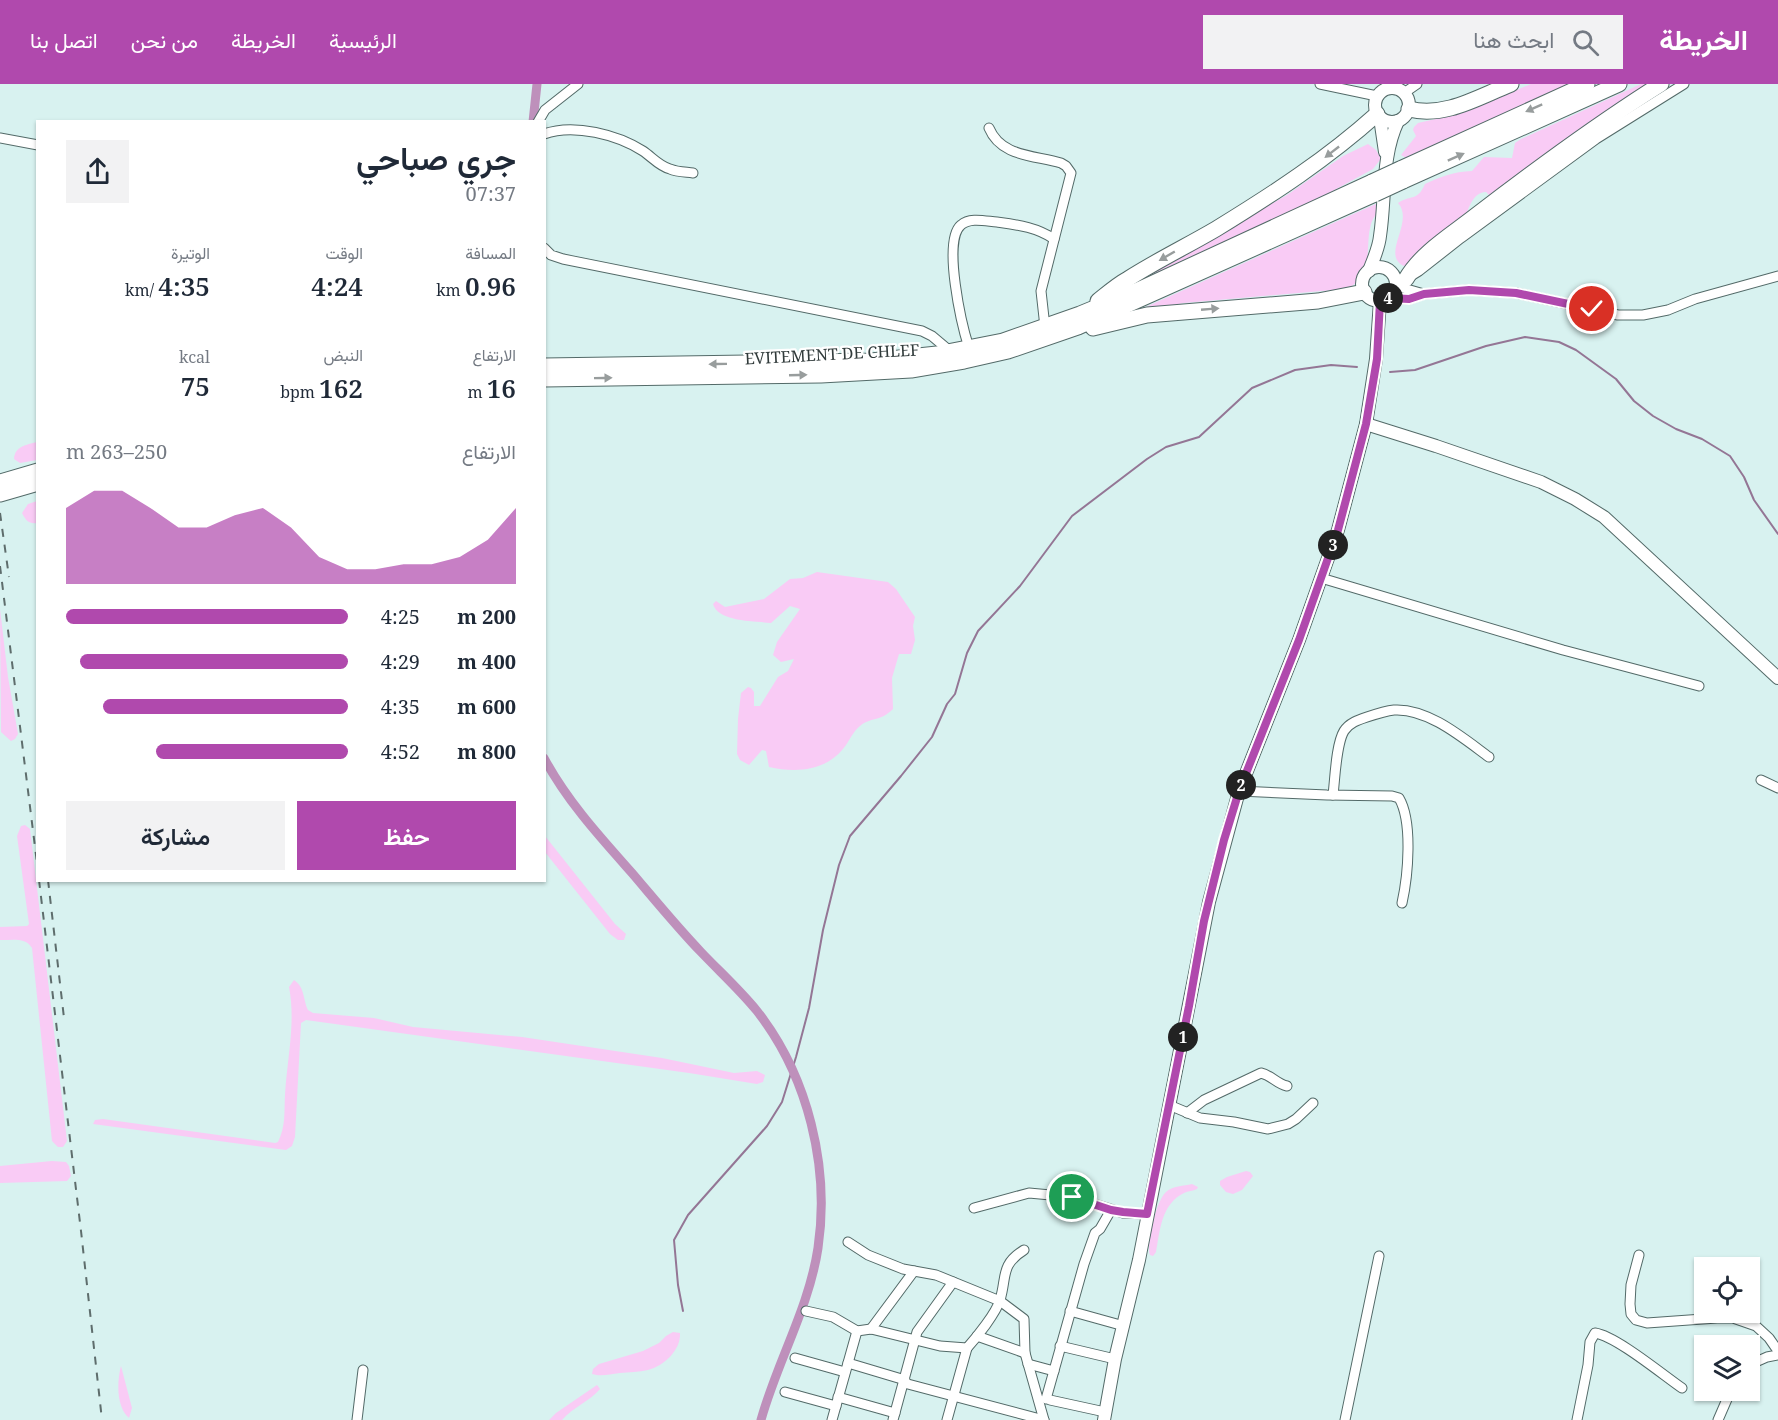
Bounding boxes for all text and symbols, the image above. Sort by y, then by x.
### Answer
search box [1203,15,1623,69]
text: الخريطة [1659,20,1748,58]
text: ابحث هنا [1473,24,1554,54]
text: اتصل بنا [30,26,98,54]
text: من نحن [131,26,198,54]
text: الخريطة [231,26,296,54]
text: الرئيسية [329,26,397,54]
icon: search [1569,26,1602,59]
one-way arrow [1526,104,1543,113]
text: جري صباحي [356,135,516,180]
button: share [66,140,129,203]
one-way arrow [1325,146,1340,158]
one-way arrow [1447,152,1465,162]
text: 07:37 [466,180,516,207]
text: الوتيرة [171,242,210,264]
text: الوقت [325,242,363,264]
text: المسافة [465,242,516,264]
one-way arrow [1159,251,1176,261]
text: 4:35 [158,268,210,304]
text: 4:24 [311,268,363,304]
text: 0.96 [465,268,516,304]
text: /km [125,279,158,301]
text: km [436,279,465,301]
pin: 4 [1373,283,1403,313]
pin [1566,283,1617,334]
text: 4 [1383,287,1393,309]
icon: check [1575,292,1608,325]
one-way arrow [1200,304,1219,314]
street label: EVITEMENT DE CHLEF [744,338,920,370]
text: النبض [323,344,363,366]
text: الارتفاع [473,344,516,366]
text: kcal [179,346,210,368]
one-way arrow [708,359,727,369]
text: 75 [181,368,210,404]
text: 162 [319,370,363,406]
text: 16 [487,370,516,406]
one-way arrow [788,371,807,380]
one-way arrow [593,373,612,383]
text: bpm [280,381,319,403]
text: m [467,381,487,403]
text: 250–263 m [66,438,167,465]
text: الارتفاع [462,438,516,465]
pin: 3 [1318,530,1348,560]
text: 3 [1328,534,1338,556]
text: 4:25 [381,603,420,630]
text: 200 m [457,603,516,630]
text: 4:29 [381,648,420,675]
text: 400 m [457,648,516,675]
text: 4:35 [381,693,420,720]
text: 600 m [457,693,516,720]
text: 4:52 [381,738,420,765]
text: 800 m [457,738,516,765]
pin: 2 [1226,770,1256,800]
text: 2 [1236,774,1246,796]
button: مشاركة [66,801,285,870]
button: حفظ [297,801,516,870]
pin: 1 [1168,1022,1198,1052]
text: 1 [1178,1026,1188,1048]
pin [1046,1171,1097,1222]
icon: arrive [1055,1180,1088,1213]
map controls [1694,1257,1760,1401]
button: locate [1694,1257,1760,1323]
button: layers [1694,1335,1760,1401]

